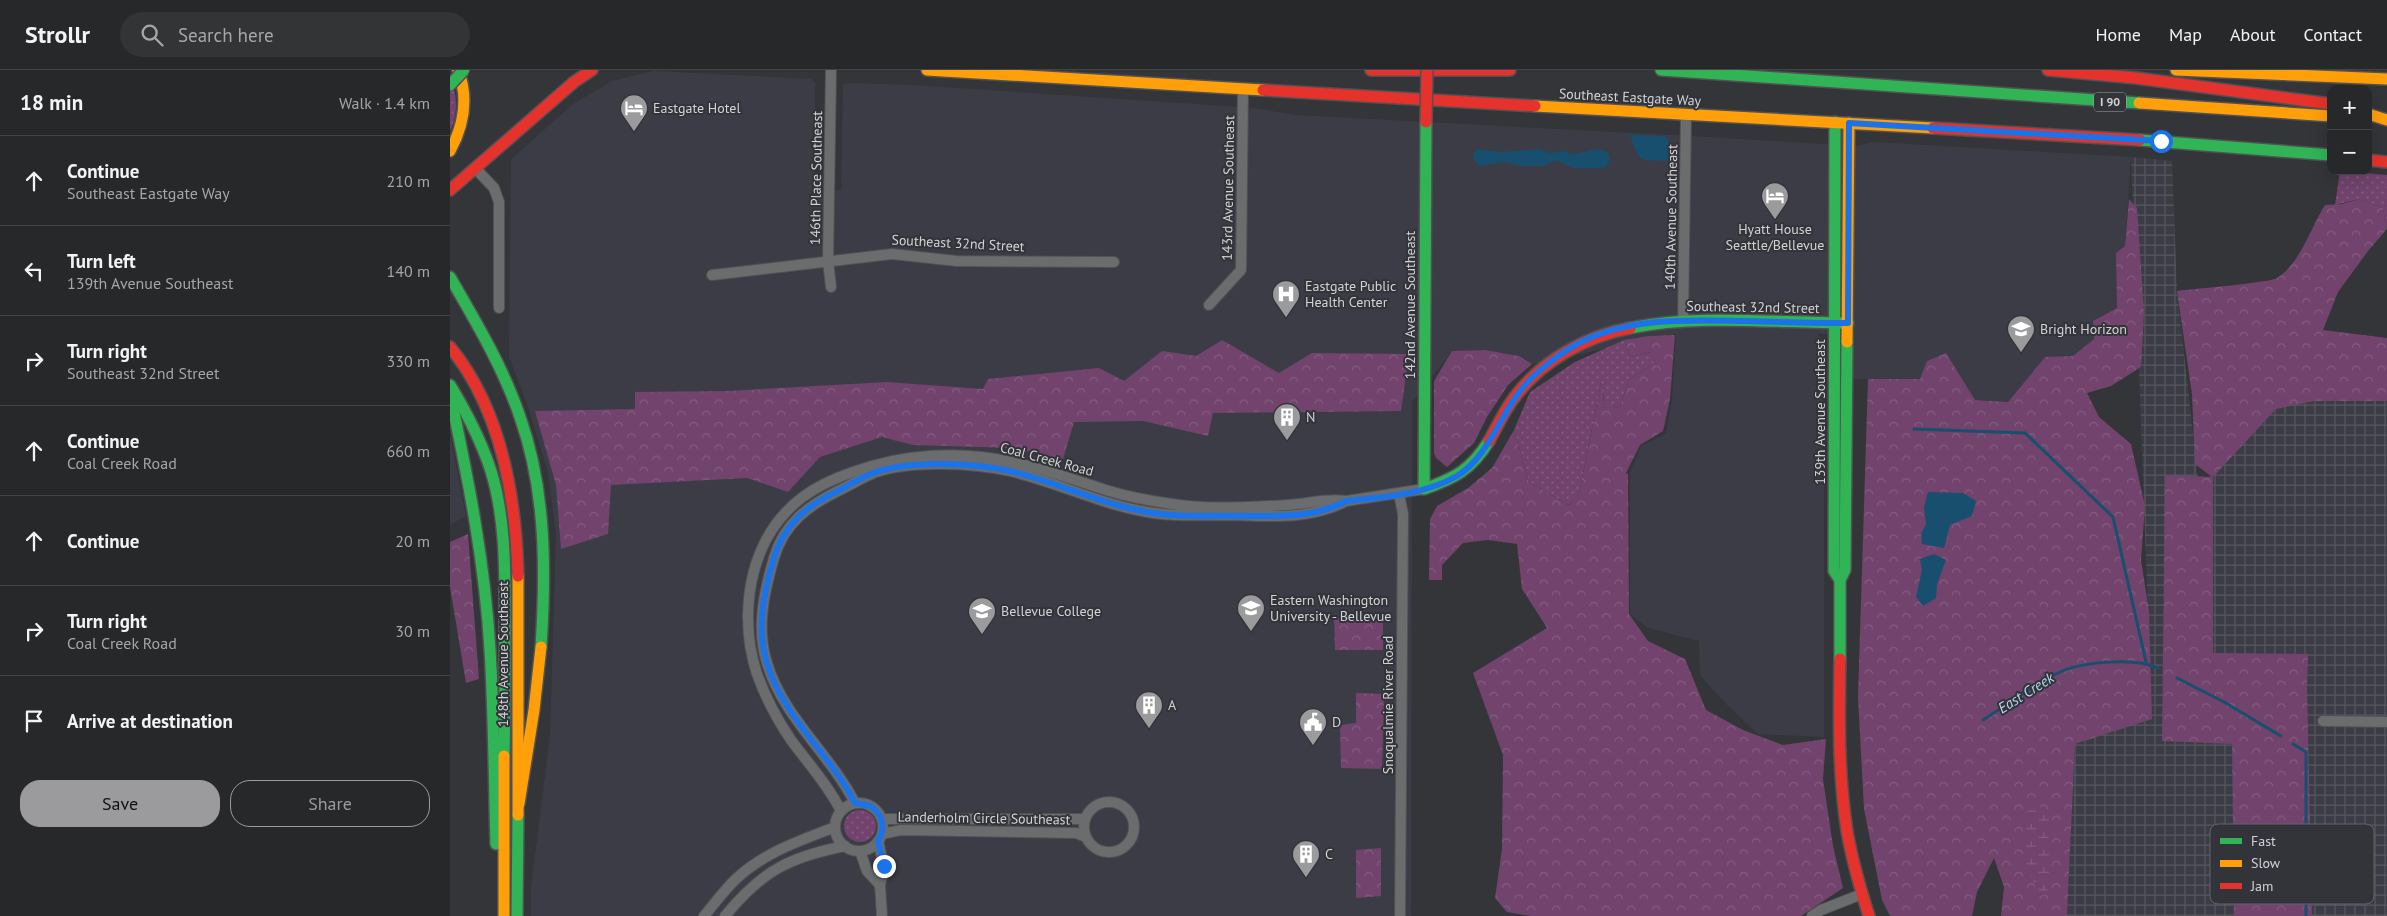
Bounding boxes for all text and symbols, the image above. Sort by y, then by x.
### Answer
search box [120,12,470,57]
text: Strollr [25,19,90,50]
icon: search [138,21,166,49]
text: Search here [178,23,274,47]
text: Home [2095,23,2141,46]
text: Map [2169,23,2202,46]
text: About [2230,23,2276,46]
text: Contact [2304,23,2362,46]
street label: Southeast Eastgate Way [1558,84,1702,110]
map controls [2327,85,2372,175]
button: + [2327,85,2372,130]
text: 18 min [20,89,83,116]
road number: I 90 [2094,92,2126,112]
text: Walk · 1.4 km [339,93,430,113]
hotel icon: Eastgate Hotel [619,93,649,132]
place label: Eastgate Hotel [653,99,741,117]
street label: 146th Place Southeast [806,110,826,245]
street label: 143rd Avenue Southeast [1218,115,1238,261]
route start [2150,130,2173,153]
button: − [2327,130,2372,175]
street label: 140th Avenue Southeast [1661,144,1681,290]
text: Continue [67,159,139,183]
icon: ahead [20,167,48,195]
text: 210 m [387,171,430,191]
hotel icon: Hyatt House Seattle/Bellevue [1760,181,1790,220]
text: Southeast Eastgate Way [67,183,230,203]
place label: Hyatt House Seattle/Bellevue [1726,220,1824,254]
street label: Southeast 32nd Street [891,231,1025,255]
street label: 142nd Avenue Southeast [1401,231,1419,379]
text: Turn left [67,249,136,273]
icon: left [20,257,48,285]
text: 140 m [387,261,430,281]
text: 139th Avenue Southeast [67,273,233,293]
place label: Eastgate Public Health Center [1305,277,1396,311]
hospital icon: Eastgate Public Health Center [1271,279,1301,318]
street label: Southeast 32nd Street [1686,297,1820,317]
school or university icon: Bright Horizon [2006,314,2036,353]
place label: Bright Horizon [2040,320,2127,338]
text: Turn right [67,339,147,363]
street label: 139th Avenue Southeast [1811,339,1829,485]
icon: right [20,347,48,375]
text: 330 m [387,351,430,371]
text: Southeast 32nd Street [67,363,219,383]
building icon: N [1272,402,1302,441]
place label: N [1306,408,1315,426]
text: Continue [67,429,139,453]
icon: ahead [20,437,48,465]
street label: Coal Creek Road [998,438,1096,480]
text: 660 m [387,441,430,461]
text: Coal Creek Road [67,453,177,473]
icon: ahead [20,527,48,555]
text: Continue [67,529,139,553]
text: 20 m [395,531,430,551]
street label: 148th Avenue Southeast [494,581,512,727]
place label: Eastern Washington University - Bellevue [1270,591,1391,625]
school or university icon: Eastern Washington University - Bellevue [1236,593,1266,632]
school or university icon: Bellevue College [967,596,997,635]
place label: Bellevue College [1001,602,1101,620]
text: Turn right [67,609,147,633]
icon: right [20,617,48,645]
text: 30 m [395,621,430,641]
text: Coal Creek Road [67,633,177,653]
street label: Snoqualmie River Road [1379,636,1397,774]
water label: East Creek [1994,667,2058,717]
building icon: A [1134,690,1164,729]
place label: A [1168,696,1177,714]
icon: arrive [20,707,48,735]
public building icon: D [1298,707,1328,746]
text: Arrive at destination [67,709,233,733]
place label: D [1332,713,1341,731]
button: Save [20,780,220,827]
button: Share [230,780,430,827]
street label: Landerholm Circle Southeast [898,807,1071,829]
legend [2210,824,2374,904]
text: Fast [2251,832,2276,850]
building icon: C [1291,839,1321,878]
place label: C [1325,845,1333,863]
text: Slow [2251,854,2281,872]
route end [873,855,896,878]
text: Jam [2250,877,2273,895]

